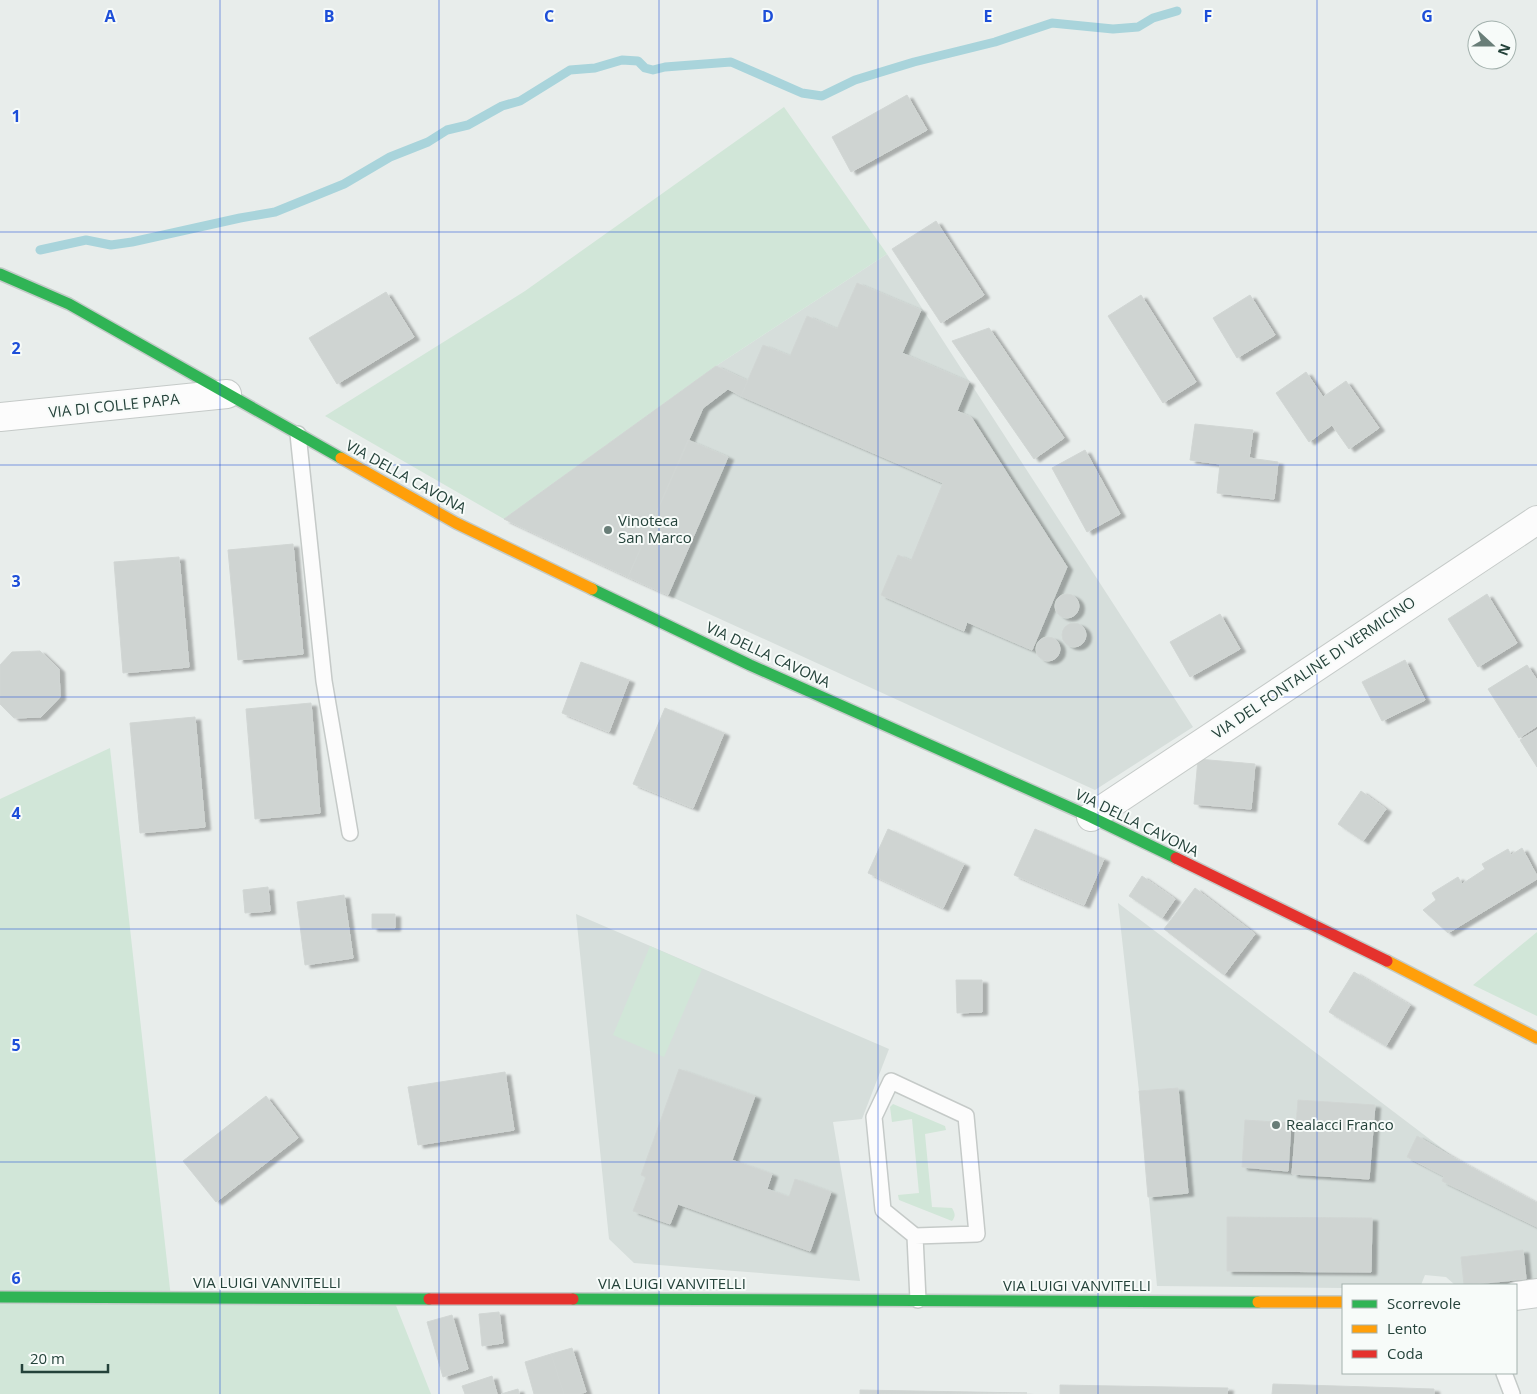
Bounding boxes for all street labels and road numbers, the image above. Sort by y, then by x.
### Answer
street label: VIA DI COLLE PAPA [47,388,181,422]
street label: VIA DELLA CAVONA [343,435,471,518]
street label: VIA DEL FONTALINE DI VERMICINO [1208,591,1419,743]
street label: VIA DELLA CAVONA [703,616,834,692]
street label: VIA DELLA CAVONA [1072,783,1203,861]
street label: VIA LUIGI VANVITELLI [193,1272,341,1292]
street label: VIA LUIGI VANVITELLI [598,1273,746,1293]
street label: VIA LUIGI VANVITELLI [1003,1275,1151,1295]

